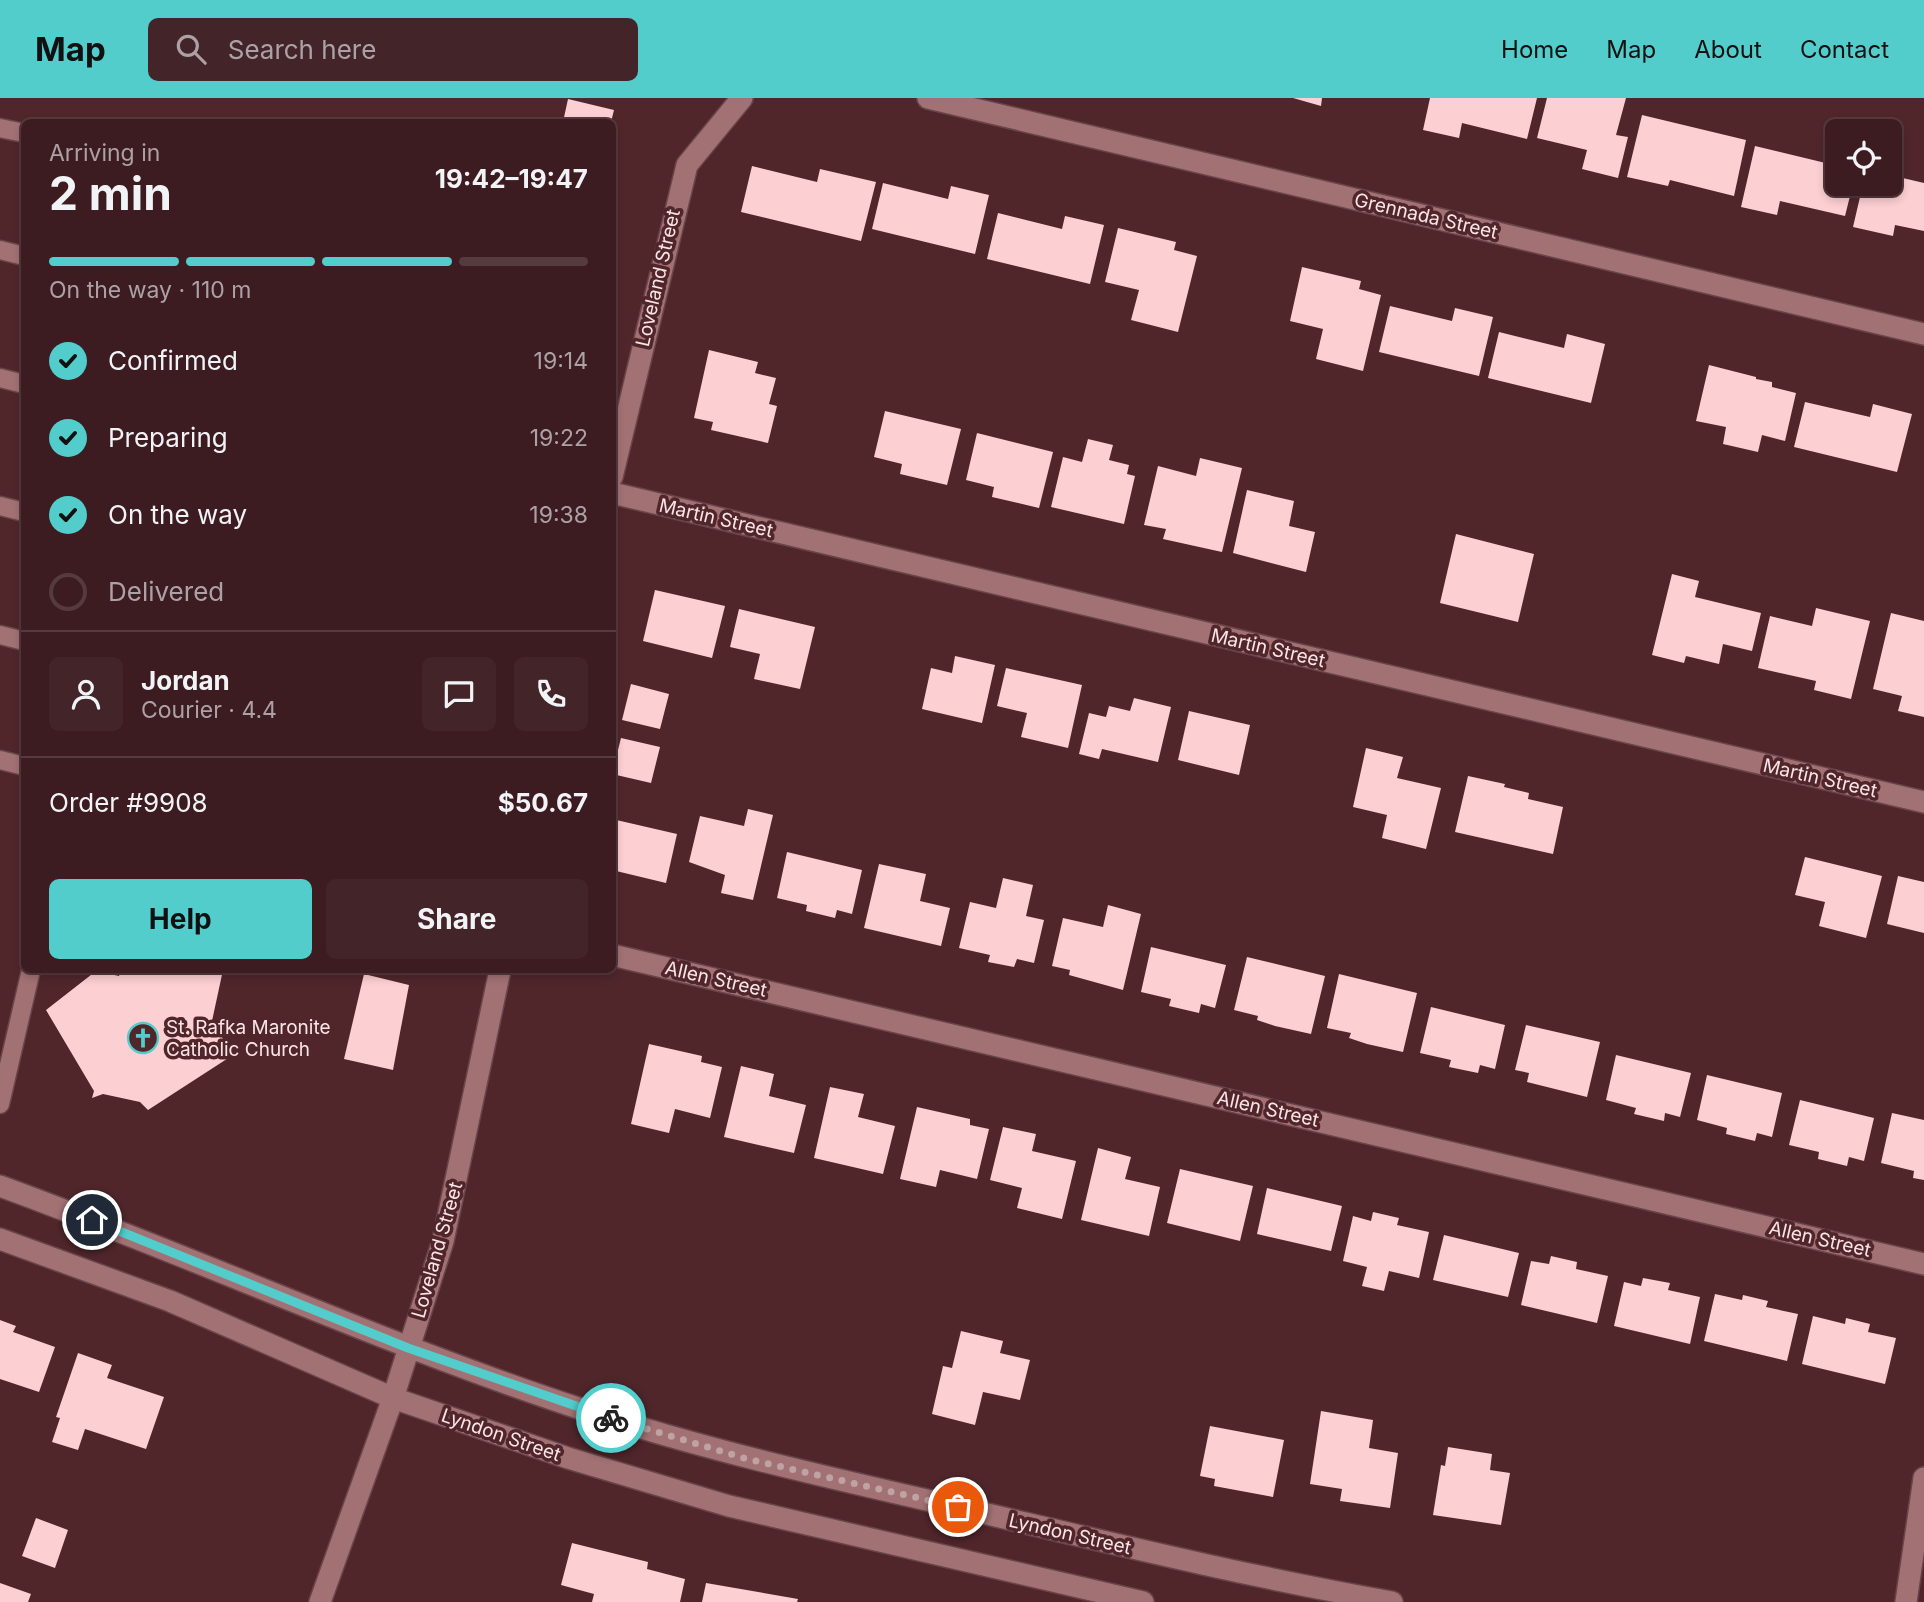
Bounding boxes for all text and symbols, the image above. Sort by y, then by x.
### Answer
search box [148,18,638,81]
text: Map [35,29,106,69]
icon: search [172,30,210,68]
text: Search here [228,34,376,65]
text: Home [1501,35,1568,64]
text: Map [1606,35,1656,64]
text: About [1694,35,1762,64]
text: Contact [1800,35,1889,64]
map controls [1825,119,1902,196]
button: locate [1825,119,1902,196]
text: Arriving in [49,139,160,167]
text: 19:42–19:47 [435,163,588,194]
text: 2 min [49,165,172,221]
street label: Grennada Street [1352,188,1500,244]
street label: Loveland Street [631,207,685,349]
text: On the way · 110 m [49,276,251,304]
icon: check [49,342,87,380]
text: Confirmed [108,345,238,376]
text: 19:14 [534,347,588,375]
icon: check [49,419,87,457]
text: Preparing [108,422,228,453]
text: 19:22 [530,424,588,452]
street label: Martin Street [657,494,775,542]
icon: check [49,496,87,534]
text: On the way [108,499,247,530]
text: 19:38 [529,501,588,529]
text: Delivered [108,576,224,607]
street label: Martin Street [1209,624,1327,672]
button: person [49,657,123,731]
button: chat [422,657,496,731]
button: phone [514,657,588,731]
text: Jordan [141,665,230,696]
text: Courier · 4.4 [141,696,277,724]
street label: Martin Street [1761,754,1879,802]
text: Order #9908 [49,787,208,818]
text: $50.67 [498,787,588,818]
button: Help [49,879,312,959]
button: Share [326,879,588,959]
street label: Allen Street [663,956,769,1002]
place label: St. Rafka Maronite Catholic Church [166,1016,331,1061]
church icon: St. Rafka Maronite Catholic Church [126,1021,160,1055]
street label: Allen Street [1215,1086,1321,1132]
street label: Loveland Street [407,1179,467,1321]
pin [62,1190,122,1250]
icon: home [73,1201,111,1239]
street label: Allen Street [1767,1216,1873,1262]
courier [576,1383,646,1453]
icon: bike [592,1399,630,1437]
street label: Lyndon Street [438,1404,564,1466]
pin [928,1477,988,1537]
icon: bag [939,1488,977,1526]
street label: Lyndon Street [1007,1509,1133,1559]

